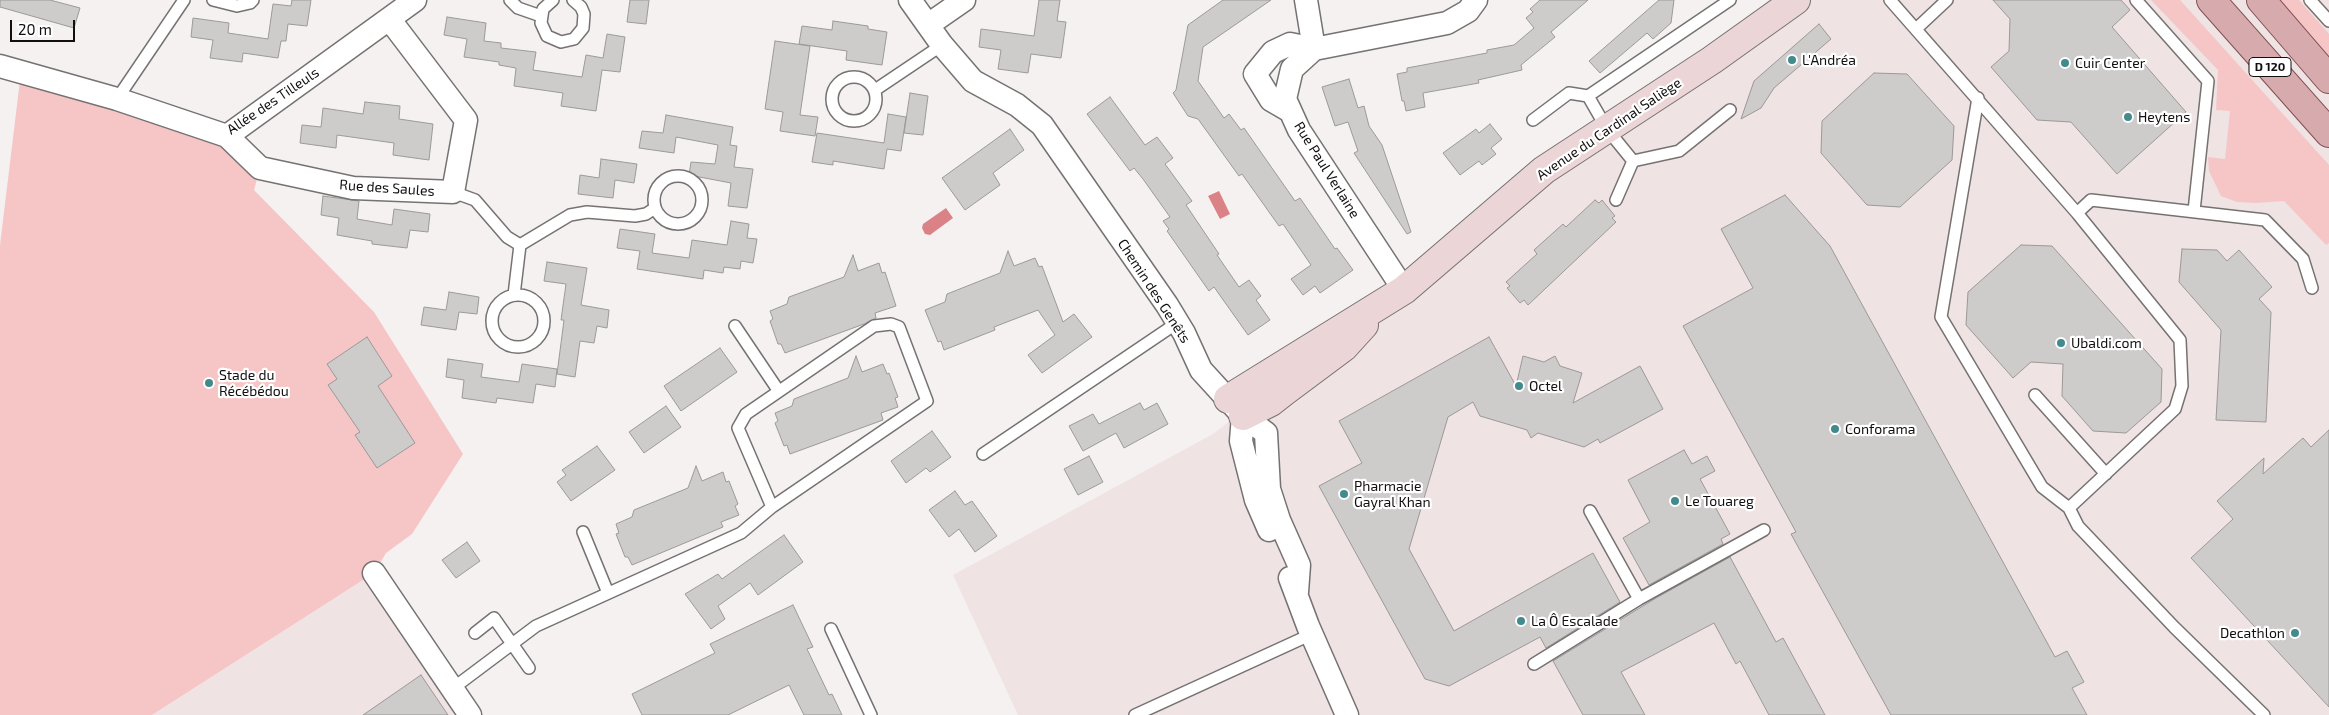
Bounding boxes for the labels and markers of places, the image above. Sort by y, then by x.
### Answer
place label: L'Andréa [1802,52,1856,68]
marker: L'Andréa [1786,54,1798,66]
place label: Cuir Center [2075,55,2145,71]
marker: Cuir Center [2059,57,2071,69]
place label: Heytens [2138,109,2190,125]
marker: Heytens [2122,111,2134,123]
place label: Ubaldi.com [2071,335,2142,351]
marker: Ubaldi.com [2055,337,2067,349]
place label: Stade du Récébédou [219,367,289,400]
marker: Stade du Récébédou [203,377,215,389]
place label: Octel [1529,378,1562,394]
marker: Octel [1513,380,1525,392]
place label: Conforama [1845,421,1915,437]
marker: Conforama [1829,423,1841,435]
place label: Pharmacie Gayral Khan [1354,478,1431,511]
marker: Pharmacie Gayral Khan [1338,488,1350,500]
place label: Le Touareg [1685,493,1754,509]
marker: Le Touareg [1669,495,1681,507]
place label: La Ô Escalade [1531,613,1618,629]
marker: La Ô Escalade [1515,615,1527,627]
place label: Decathlon [2220,625,2285,641]
marker: Decathlon [2289,627,2301,639]

